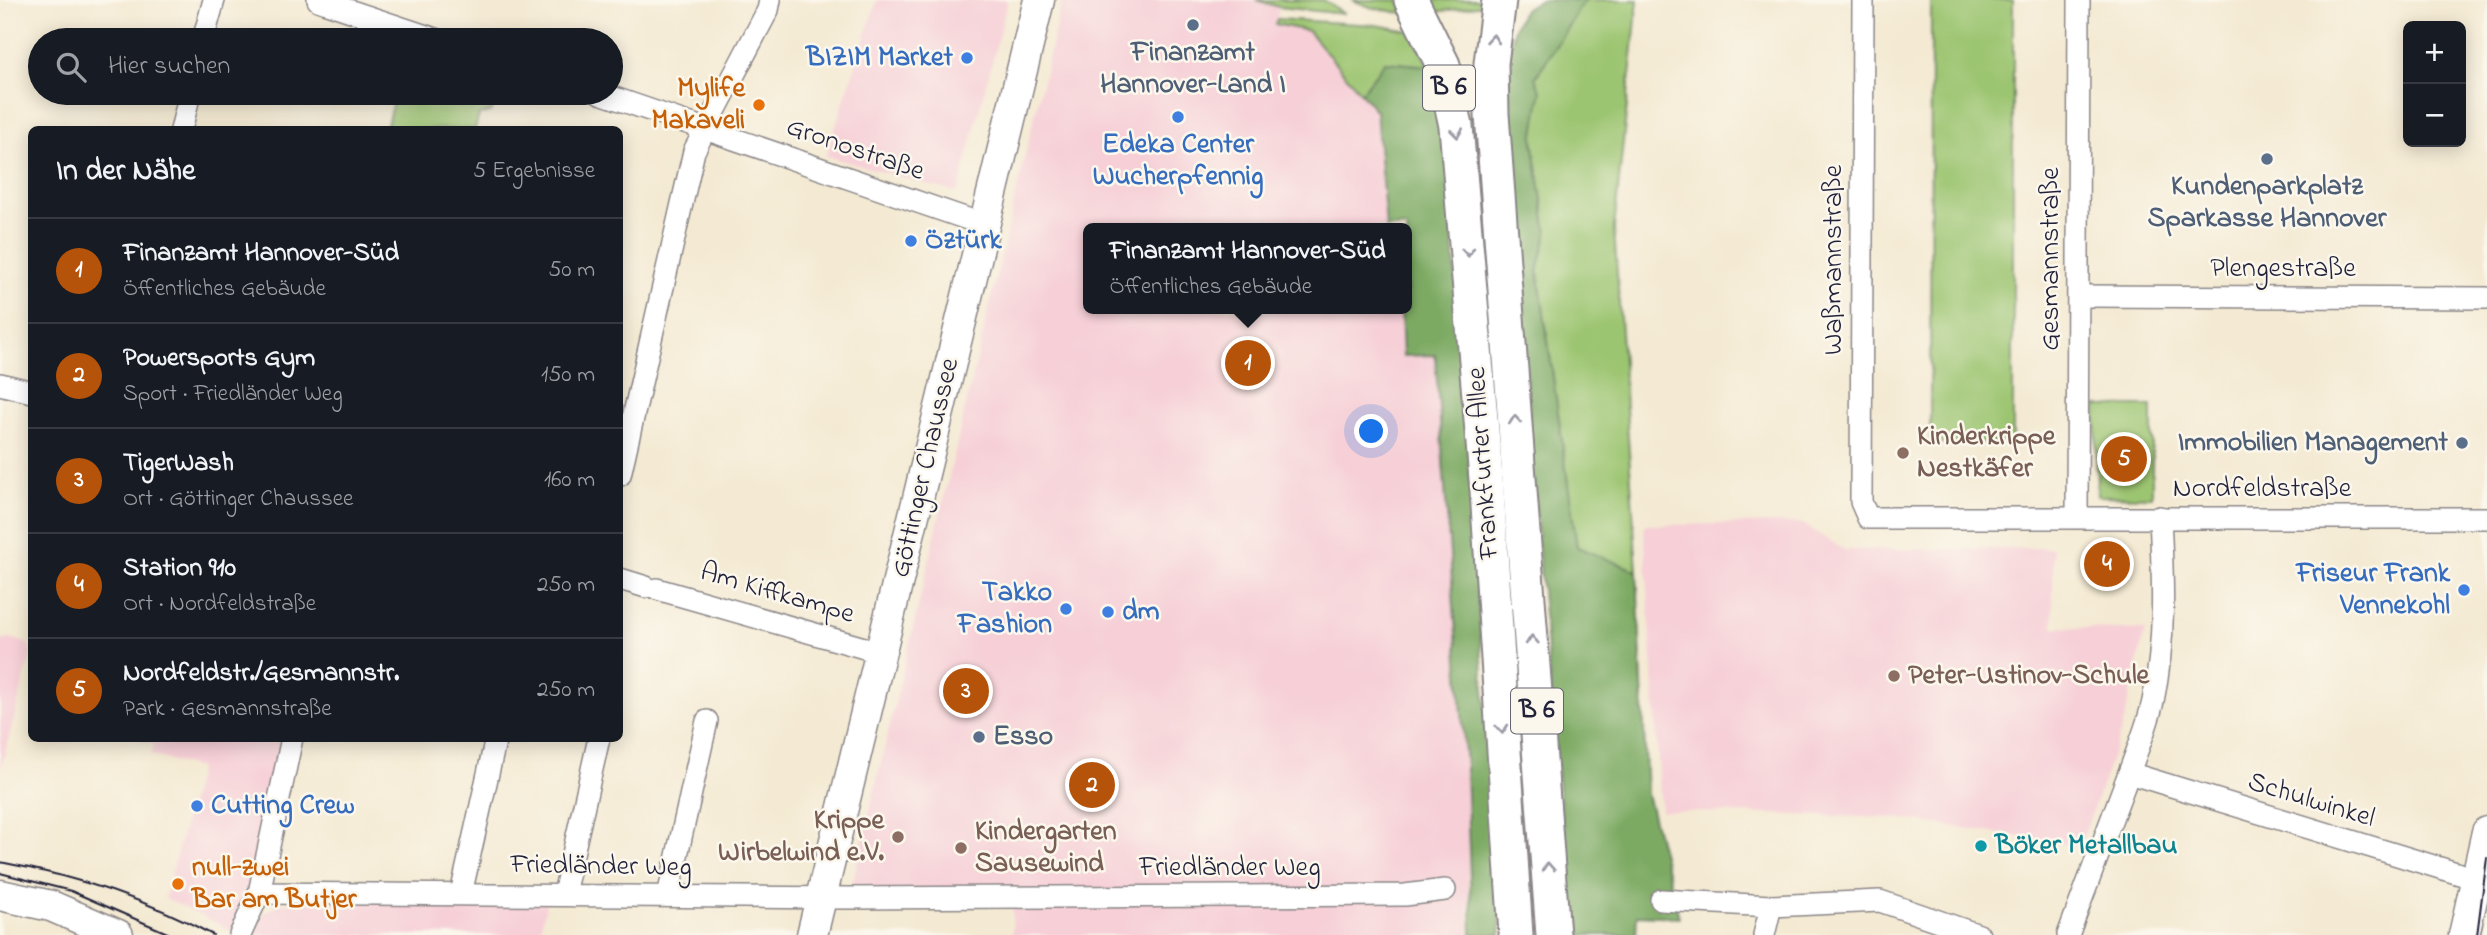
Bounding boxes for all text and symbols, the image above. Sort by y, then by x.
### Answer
marker: Finanzamt Hannover-Land I [1185,17,1201,33]
map controls [2403,21,2466,147]
button: + [2403,21,2466,84]
search box [28,28,623,105]
place label: Finanzamt Hannover-Land I [1100,33,1286,106]
one-way arrow [1485,33,1500,44]
place label: BIZIM Market [804,38,954,79]
icon: search [52,48,90,86]
text: Hier suchen [108,48,230,86]
marker: BIZIM Market [959,50,975,66]
road number: B 6 [1423,66,1475,110]
place label: Mylife Makaveli [652,69,746,142]
button: − [2403,84,2466,147]
marker: Mylife Makaveli [751,97,767,113]
street label: Gronostraße [780,107,930,193]
marker: Edeka Center Wucherpfennig [1170,109,1186,125]
place label: Edeka Center Wucherpfennig [1093,125,1263,199]
one-way arrow [1449,127,1464,139]
text: In der Nähe [56,150,196,194]
marker: Kundenparkplatz Sparkasse Hannover [2259,151,2275,167]
text: 5 Ergebnisse [473,155,595,188]
street label: Waßmannstraße [1814,164,1855,355]
street label: Gesmannstraße [2031,167,2072,351]
place label: Kundenparkplatz Sparkasse Hannover [2148,167,2388,240]
place label: Öztürk [925,221,1002,262]
popup [1083,223,1412,314]
marker: Öztürk [903,233,919,249]
text: Finanzamt Hannover-Süd [1109,233,1386,271]
text: Finanzamt Hannover-Süd [123,235,399,273]
one-way arrow [1460,247,1475,258]
street label: Plengestraße [2210,249,2356,290]
text: 1 [75,254,83,287]
text: 50 m [548,254,595,287]
text: Öffentliches Gebäude [1109,271,1312,304]
text: Öffentliches Gebäude [123,273,326,306]
pin: 1 [1225,337,1271,389]
text: Powersports Gym [123,340,315,378]
street label: Göttinger Chaussee [881,354,971,582]
text: 2 [73,359,85,392]
text: 150 m [541,359,595,392]
street label: Frankfurter Allee [1457,365,1511,562]
text: Sport · Friedländer Weg [123,378,343,411]
your location [1354,414,1388,448]
one-way arrow [1508,414,1523,425]
place label: Kinderkrippe Nestkäfer [1917,417,2057,490]
place label: Immobilien Management [2178,423,2449,465]
pin: 5 [2101,433,2147,485]
marker: Immobilien Management [2454,435,2470,451]
text: TigerWash [123,445,234,483]
marker: Kinderkrippe Nestkäfer [1895,445,1911,461]
text: 3 [74,464,84,497]
text: 160 m [544,464,595,497]
street label: Nordfeldstraße [2173,469,2352,510]
text: Ort · Göttinger Chaussee [123,483,353,516]
pin: 4 [2084,538,2130,590]
text: Station 910 [123,550,236,588]
street label: Am Kiffkampe [695,552,859,636]
place label: Friseur Frank Vennekohl [2294,554,2451,627]
text: 4 [74,569,84,602]
text: 250 m [537,569,595,602]
place label: Takko Fashion [956,573,1052,646]
marker: Friseur Frank Vennekohl [2456,582,2472,598]
text: Ort · Nordfeldstraße [123,588,316,621]
place label: dm [1122,592,1160,633]
marker: Takko Fashion [1058,601,1074,617]
marker: dm [1100,604,1116,620]
one-way arrow [1525,634,1540,645]
text: Nordfeldstr./Gesmannstr. [123,655,399,693]
place label: Peter-Ustinov-Schule [1908,656,2151,697]
pin: 3 [943,665,989,717]
marker: Peter-Ustinov-Schule [1886,668,1902,684]
text: 5 [72,674,86,707]
text: 250 m [537,674,595,707]
road number: B 6 [1511,688,1563,734]
text: Park · Gesmannstraße [123,693,332,726]
place label: Esso [993,717,1053,758]
one-way arrow [1495,724,1510,735]
marker: Esso [971,729,987,745]
pin: 2 [1069,759,1115,811]
street label: Schulwinkel [2242,762,2380,840]
place label: Cutting Crew [211,786,355,828]
marker: Cutting Crew [189,798,205,814]
place label: Krippe Wirbelwind e.V. [718,801,885,874]
place label: Kindergarten Sausewind [975,812,1117,885]
place label: Böker Metallbau [1993,826,2177,867]
marker: Krippe Wirbelwind e.V. [890,829,906,845]
marker: Böker Metallbau [1973,838,1989,854]
marker: Kindergarten Sausewind [953,840,969,856]
street label: Friedländer Weg [509,845,692,889]
place label: null-zwei Bar am Butjer [190,848,358,921]
street label: Friedländer Weg [1138,848,1321,889]
one-way arrow [1541,861,1556,872]
marker: null-zwei Bar am Butjer [170,876,186,892]

